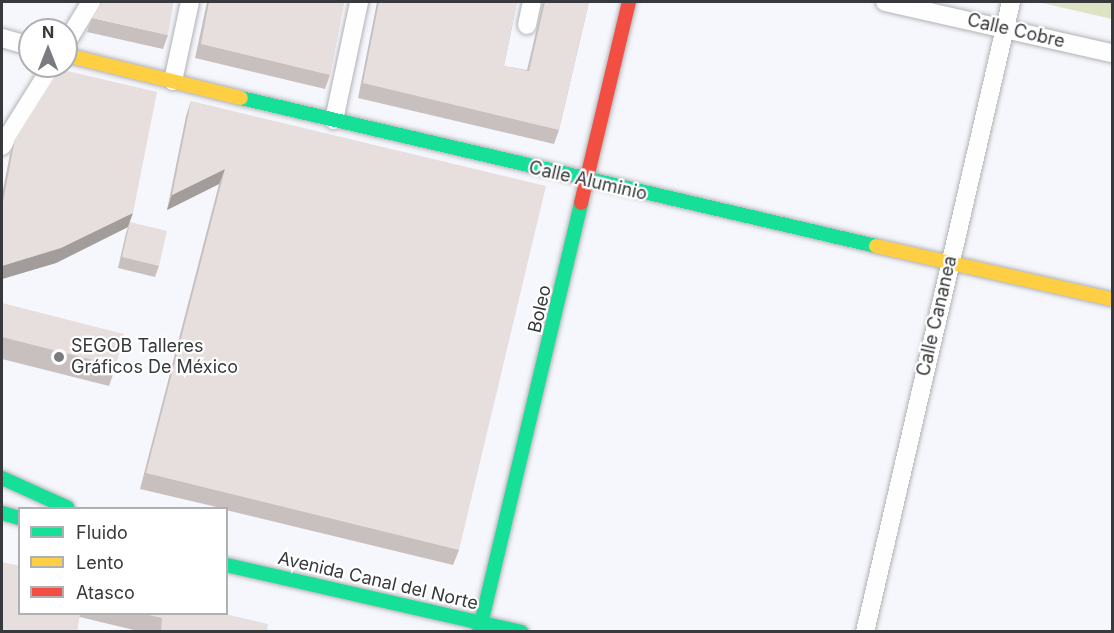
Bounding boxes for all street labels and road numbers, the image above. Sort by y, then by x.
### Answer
street label: Calle Cobre [965,9,1067,53]
street label: Calle Aluminio [527,157,649,205]
street label: Calle Cananea [913,254,961,378]
street label: Boleo [524,283,556,335]
street label: Avenida Canal del Norte [276,547,480,615]

